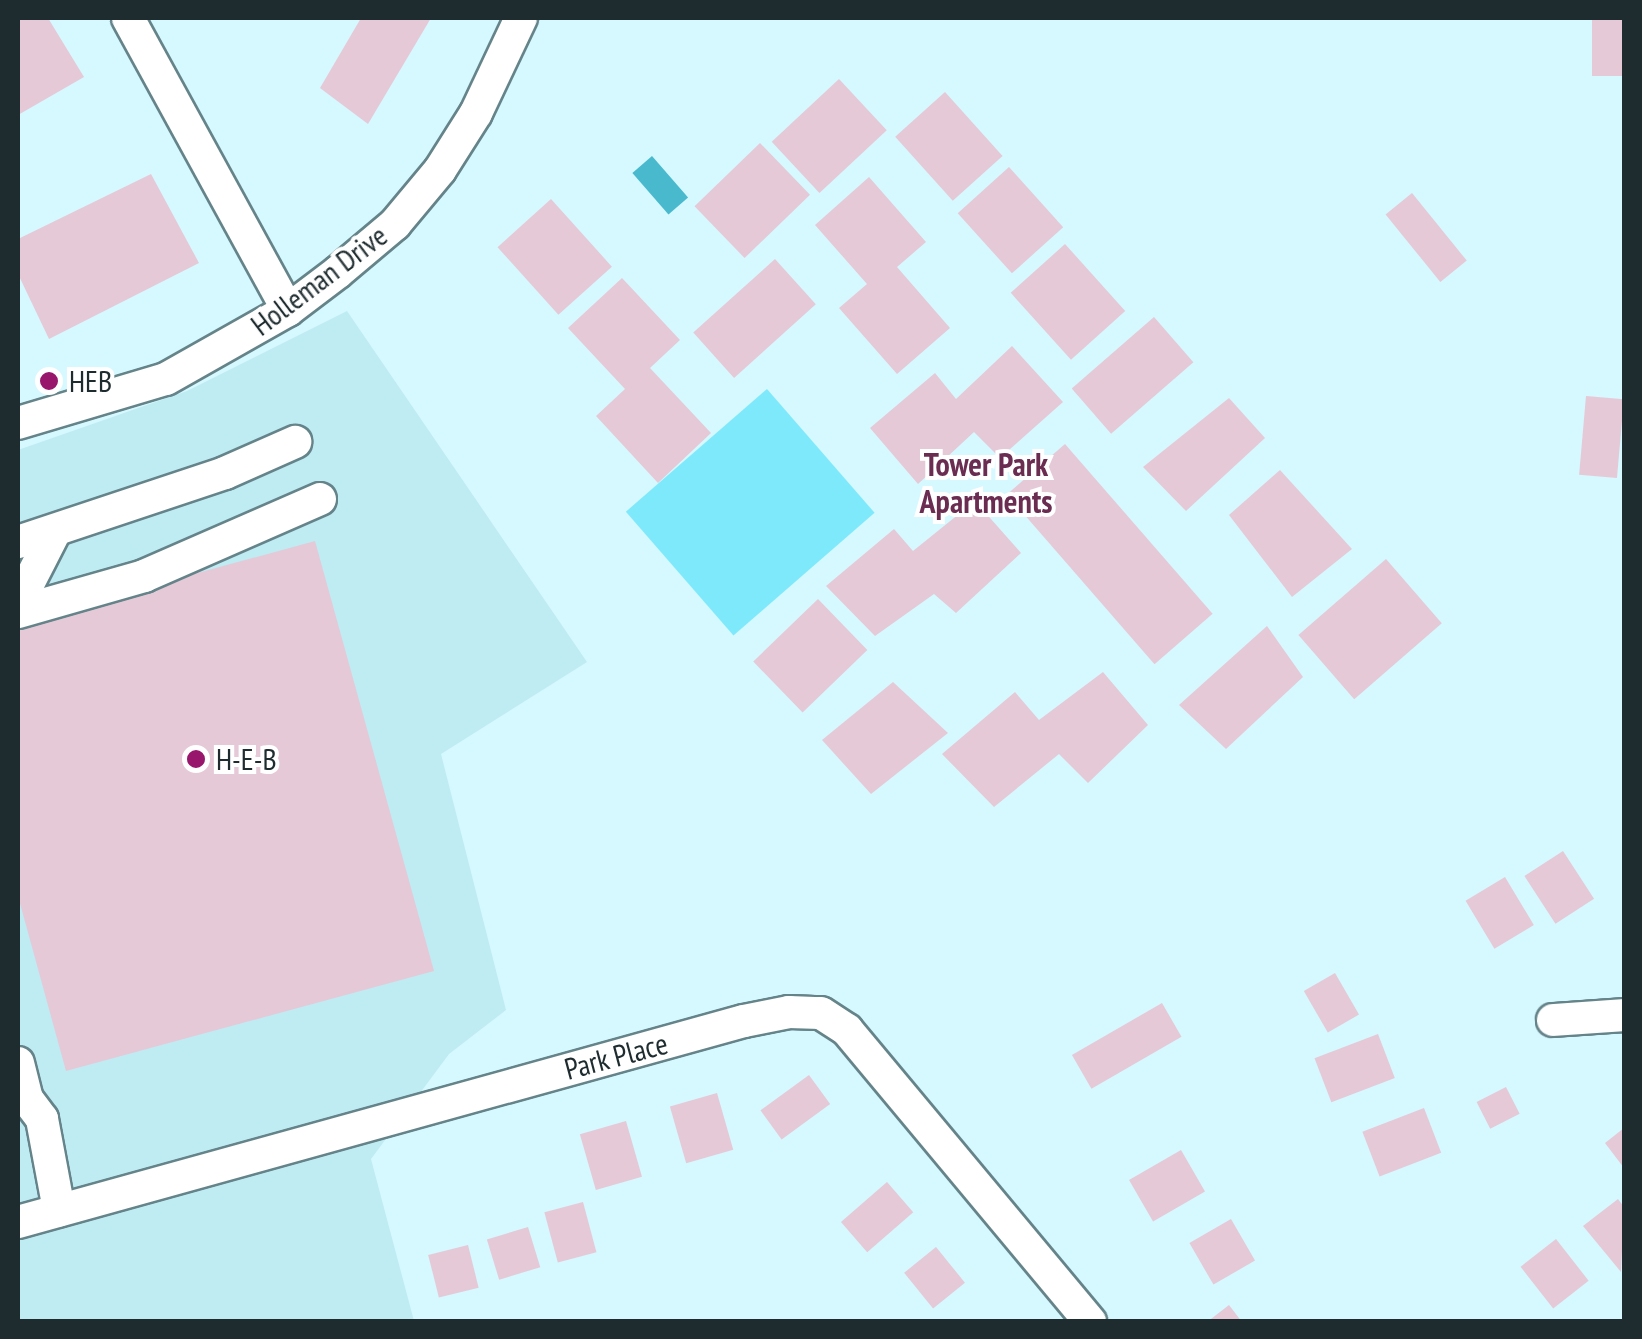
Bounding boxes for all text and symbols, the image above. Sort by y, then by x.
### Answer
street label: Holleman Drive [244,217,394,343]
place label: HEB [69,363,112,399]
marker: HEB [38,370,60,392]
district label: Tower Park Apartments [920,446,1052,521]
place label: H-E-B [216,741,277,777]
marker: H-E-B [185,748,207,770]
street label: Park Place [560,1025,672,1087]

